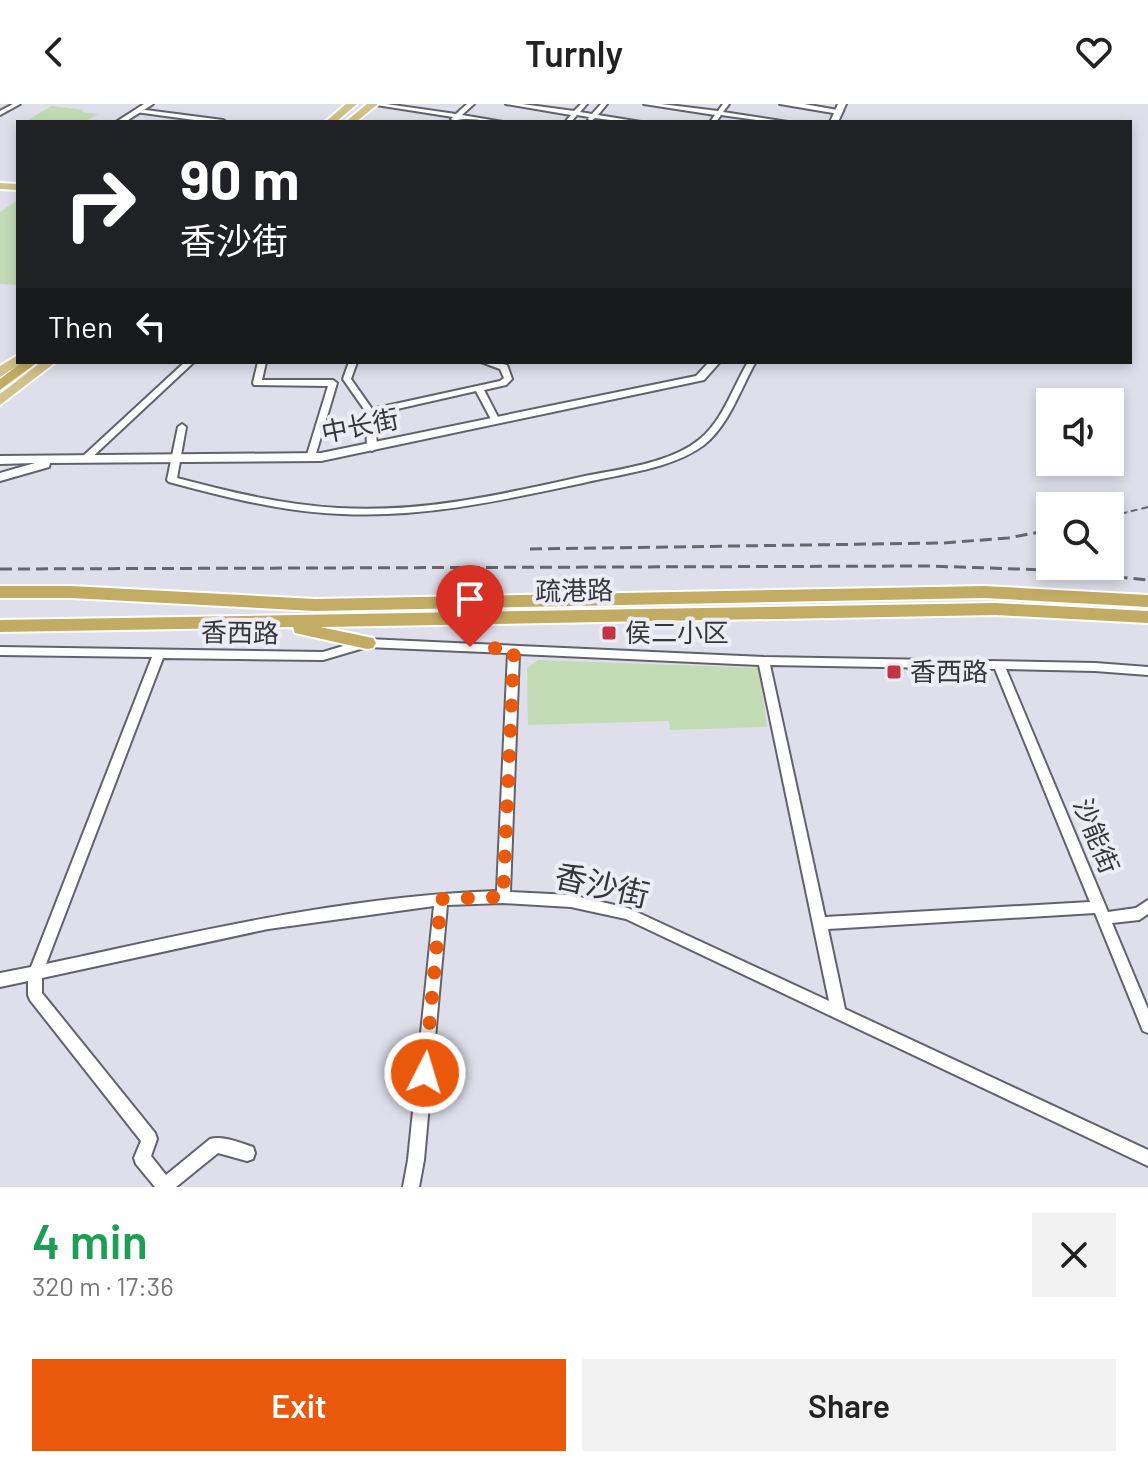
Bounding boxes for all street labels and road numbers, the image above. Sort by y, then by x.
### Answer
street label: 中长街 [318,402,401,447]
street label: 疏港路 [535,573,613,606]
street label: 香西路 [201,615,279,648]
street label: 沙能街 [1068,793,1126,877]
street label: 香沙街 [551,855,654,913]

